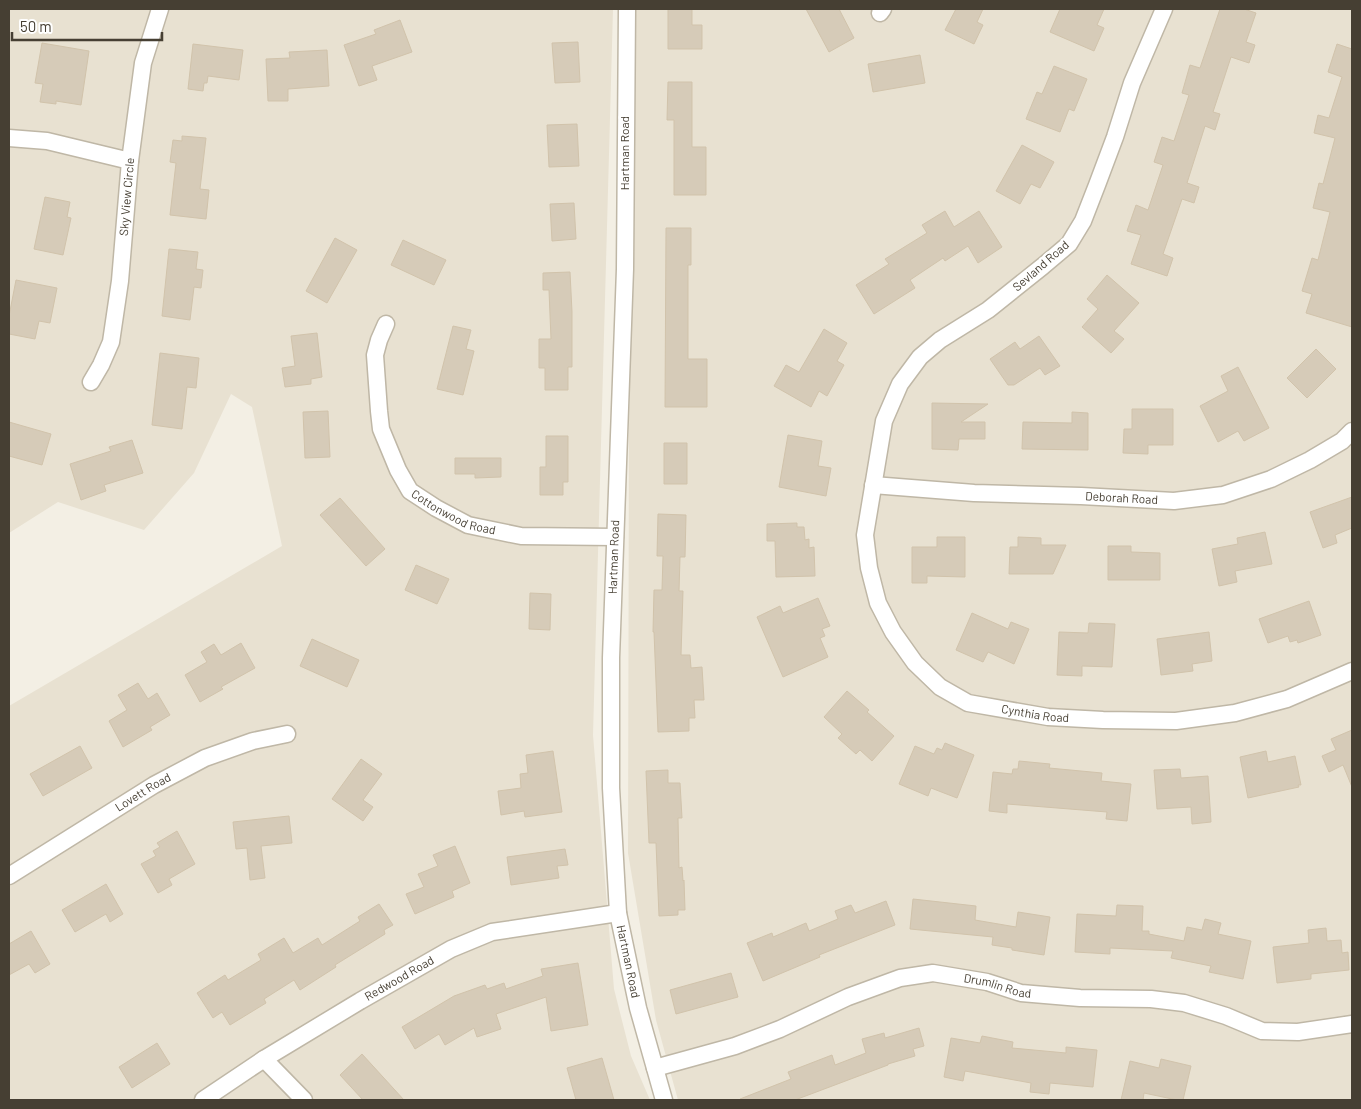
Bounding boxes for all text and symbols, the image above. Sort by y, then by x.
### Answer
scale bar [12,10,162,42]
text: 50 m [20,17,52,35]
street label: Hartman Road [617,116,631,190]
street label: Sky View Circle [116,157,136,236]
street label: Sevland Road [1009,237,1071,293]
street label: Cottonwood Road [409,486,497,537]
street label: Deborah Road [1085,488,1158,506]
street label: Hartman Road [605,520,621,594]
street label: Cynthia Road [1000,701,1070,724]
street label: Lovett Road [112,769,173,814]
street label: Hartman Road [615,923,644,999]
street label: Redwood Road [362,952,436,1003]
street label: Drumlin Road [963,970,1032,1000]

